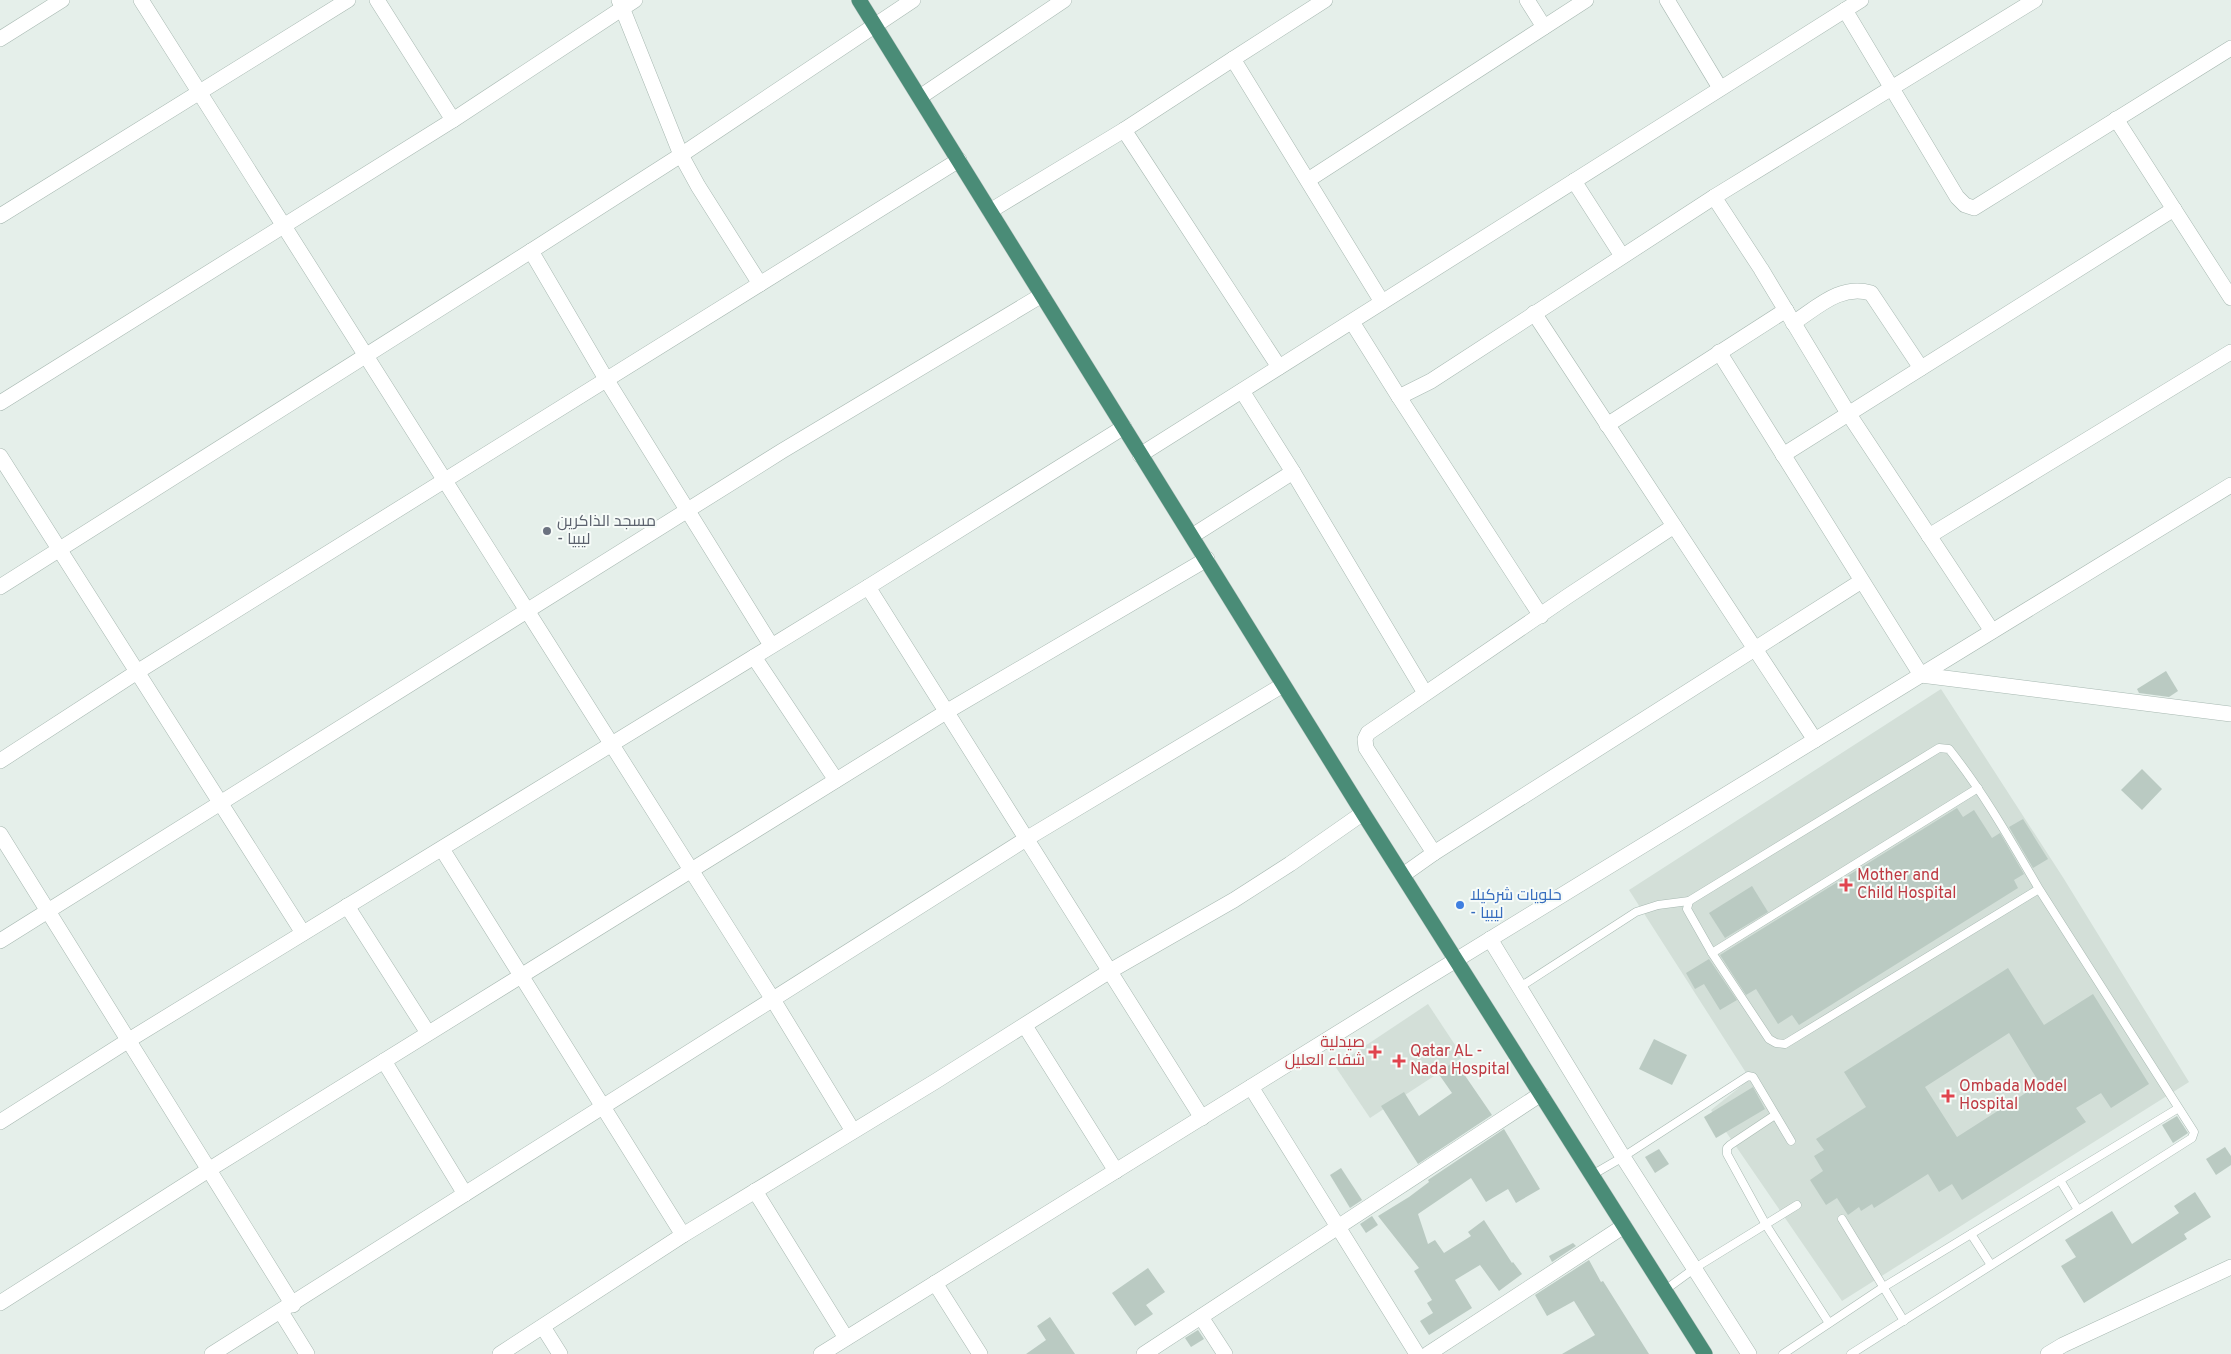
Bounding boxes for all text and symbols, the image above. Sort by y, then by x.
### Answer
place label: مسجد الذاكرين - ليبيا [557,512,656,550]
marker: مسجد الذاكرين - ليبيا [541,525,553,537]
place label: Mother and Child Hospital [1857,866,1956,904]
marker: Mother and Child Hospital [1839,878,1853,892]
place label: حلويات شركيلا - ليبيا [1470,886,1562,924]
marker: حلويات شركيلا - ليبيا [1454,899,1466,911]
place label: صيدلية شفاء العليل [1285,1033,1365,1071]
place label: Qatar AL - Nada Hospital [1410,1042,1510,1080]
marker: صيدلية شفاء العليل [1369,1046,1381,1058]
marker: Qatar AL - Nada Hospital [1392,1054,1406,1068]
place label: Ombada Model Hospital [1959,1077,2067,1115]
marker: Ombada Model Hospital [1941,1089,1955,1103]

